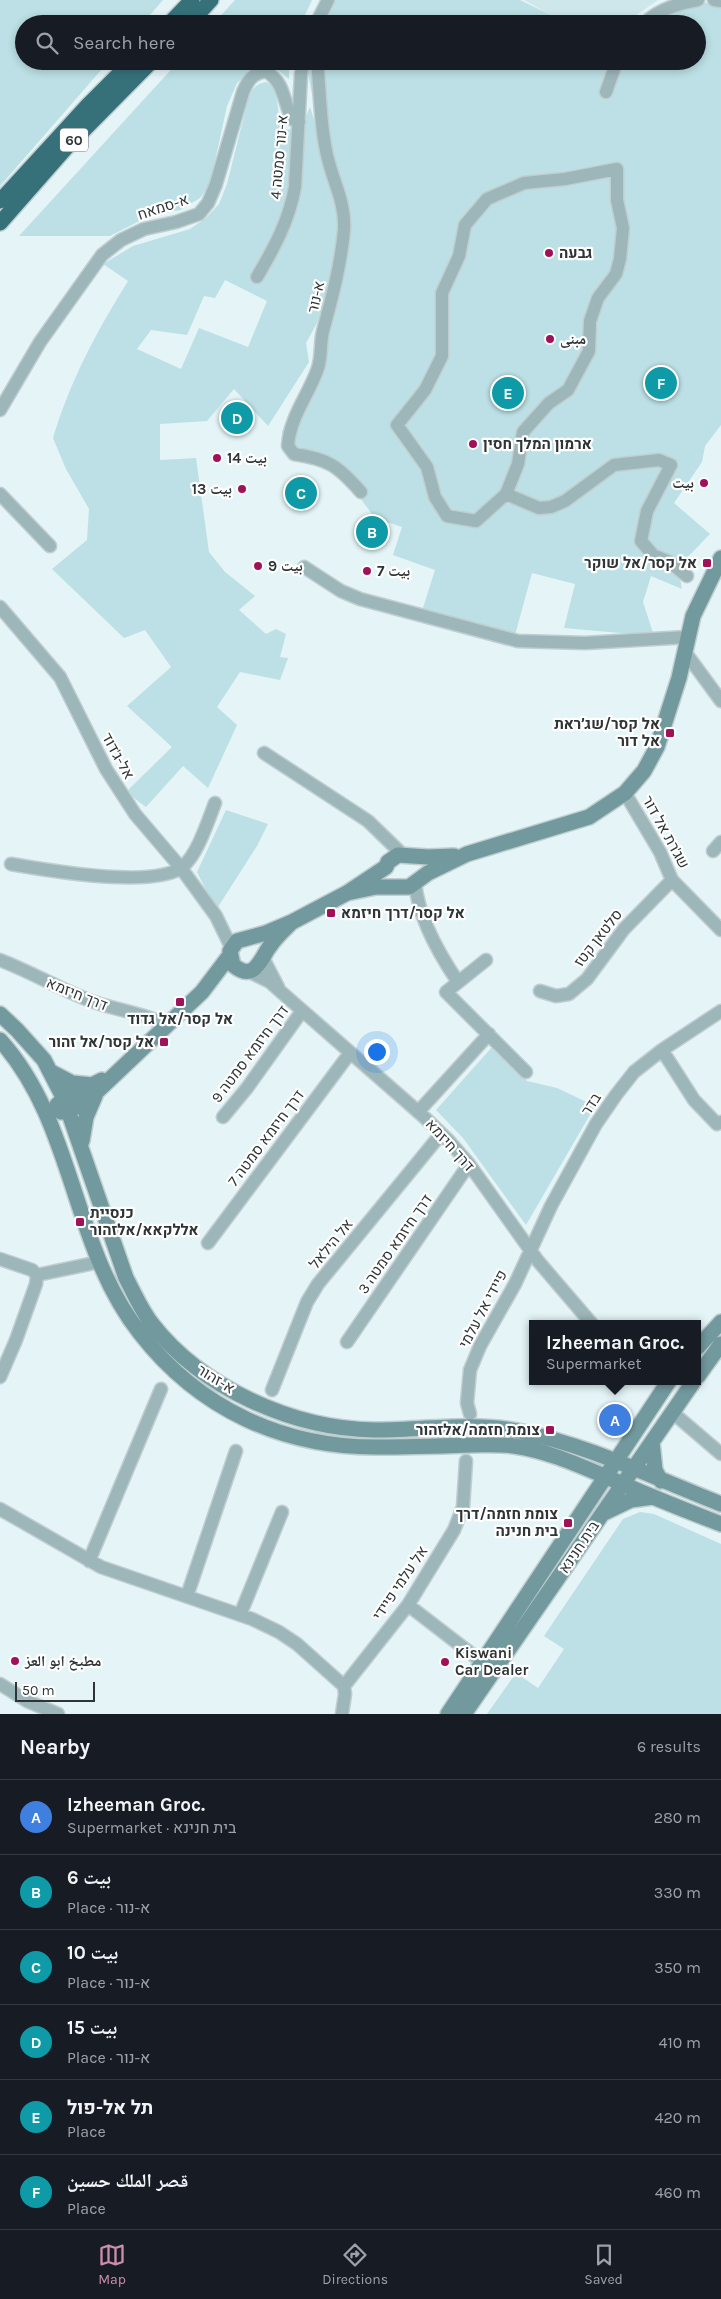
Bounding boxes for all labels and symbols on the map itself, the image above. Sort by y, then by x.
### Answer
street label: א-נור סמטה 4 [266,114,292,200]
road number: 60 [60,128,88,152]
street label: א-סמאח [135,190,191,224]
place label: גבעה [559,244,592,262]
marker: גבעה [543,247,555,259]
street label: א-נור [304,279,328,315]
place label: مبنى [560,330,586,348]
marker: مبنى [544,333,556,345]
pin: F [645,364,677,402]
pin: E [492,374,524,412]
pin: D [221,399,253,437]
place label: ארמון המלך חסין [483,435,592,453]
marker: ארמון המלך חסין [467,438,479,450]
place label: بيت 14 [227,449,267,467]
marker: بيت 14 [211,452,223,464]
pin: C [285,474,317,512]
place label: بيت [672,474,694,492]
marker: بيت [698,477,710,489]
place label: بيت 13 [192,480,232,498]
marker: بيت 13 [236,483,248,495]
pin: B [356,513,388,551]
place label: אל קסר/אל שוקר [584,554,697,572]
place label: بيت 9 [268,557,303,575]
marker: אל קסר/אל שוקר [701,557,713,569]
marker: بيت 9 [252,560,264,572]
place label: بيت 7 [377,562,410,580]
marker: بيت 7 [361,565,373,577]
place label: אל קסר/שג׳ראת אל דור [554,715,660,750]
marker: אל קסר/שג׳ראת אל דור [664,727,676,739]
street label: אל-ג'דוד [98,730,138,782]
street label: שג'רת אל דור [639,792,693,872]
place label: אל קסר/דרך חיזמא [341,904,465,922]
street label: סלטאן קטז [570,906,626,970]
marker: אל קסר/דרך חיזמא [325,907,337,919]
street label: דרך חיזמא [44,974,110,1014]
marker: אל קסר/אל גדוד [174,996,186,1008]
street label: דרך חיזמא סמטה 9 [208,1002,293,1106]
place label: אל קסר/אל גדוד [127,1010,233,1028]
place label: אל קסר/אל זהור [49,1033,154,1051]
marker: אל קסר/אל זהור [158,1036,170,1048]
your location [364,1039,390,1065]
street label: דרך חיזמא סמטה 7 [224,1086,308,1190]
street label: בדר [577,1089,605,1119]
street label: דרך חיזמא [422,1115,478,1175]
street label: דרך חיזמא סמטה 3 [354,1191,436,1297]
place label: כנסיית אללקאא/אלזהור [90,1204,199,1239]
street label: אל הילאל [305,1215,357,1273]
marker: כנסיית אללקאא/אלזהור [74,1216,86,1228]
street label: פיידי אל עלמי [455,1267,511,1351]
street label: א-זהור [194,1361,238,1397]
pin: A [599,1401,631,1439]
place label: צומת חזמה/אלזהור [416,1421,540,1439]
marker: צומת חזמה/אלזהור [544,1424,556,1436]
place label: צומת חזמה/דרך בית חנינה [456,1505,558,1540]
street label: בית חנינא [555,1517,603,1577]
marker: צומת חזמה/דרך בית חנינה [562,1517,574,1529]
street label: אל עלמי פיידי [369,1542,431,1624]
place label: Kiswani Car Dealer [455,1644,528,1679]
place label: مطبخ ابو العز [24,1652,101,1671]
marker: مطبخ ابو العز [9,1655,21,1667]
marker: Kiswani Car Dealer [439,1656,451,1668]
scale bar [15,1679,95,1702]

